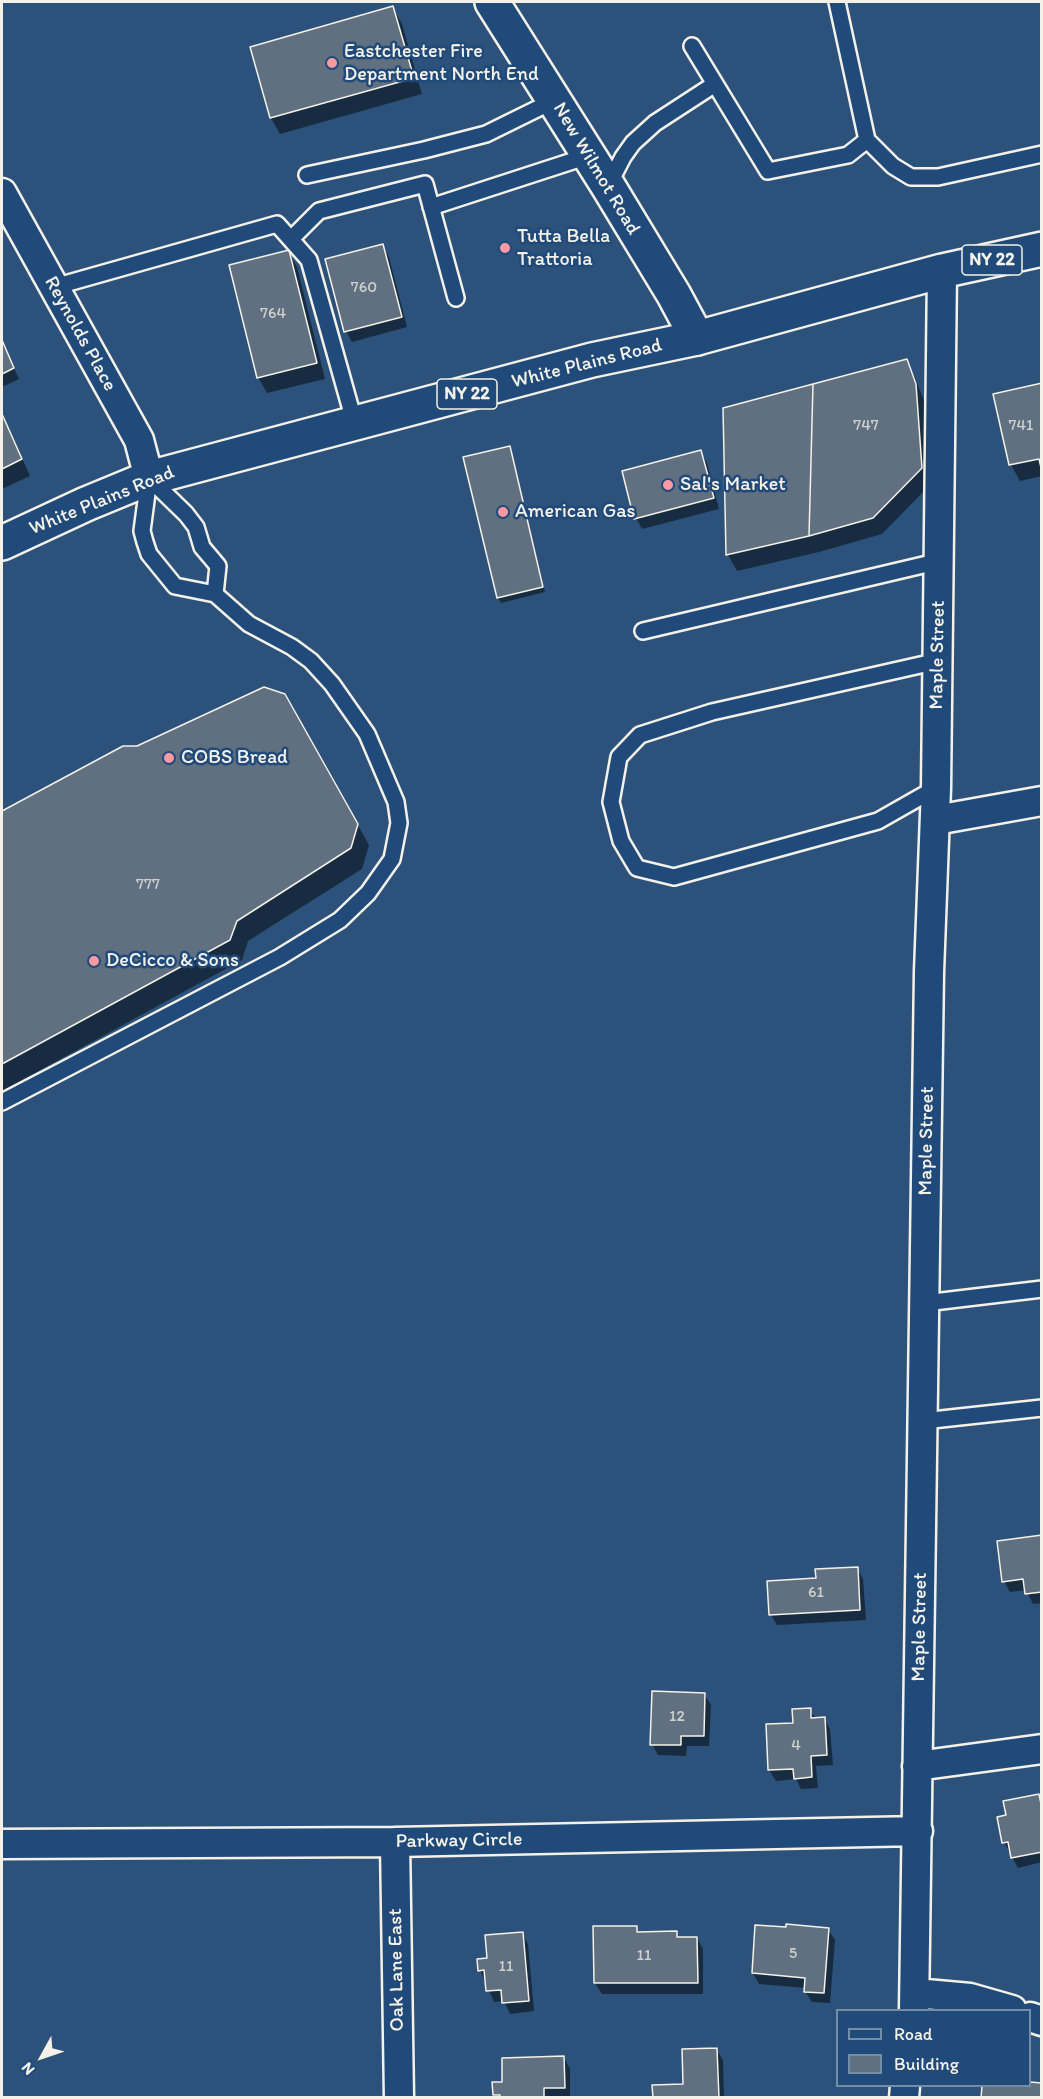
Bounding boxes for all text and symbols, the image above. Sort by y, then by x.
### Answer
place label: Eastchester Fire Department North End [344,40,539,87]
marker: Eastchester Fire Department North End [325,56,339,70]
street label: New Wilmot Road [547,98,645,240]
place label: Tutta Bella Trattoria [517,225,610,272]
marker: Tutta Bella Trattoria [498,241,512,255]
road number: NY 22 [962,245,1022,275]
street label: Reynolds Place [39,272,121,396]
house number: 760 [351,278,377,298]
house number: 764 [260,304,286,324]
street label: White Plains Road [509,334,665,394]
road number: NY 22 [437,379,497,409]
house number: 747 [853,416,879,436]
house number: 741 [1009,416,1033,436]
street label: White Plains Road [26,461,178,541]
place label: Sal's Market [680,473,786,497]
marker: Sal's Market [661,478,675,492]
place label: American Gas [515,500,635,524]
marker: American Gas [496,505,510,519]
street label: Maple Street [925,600,951,710]
place label: COBS Bread [181,746,288,770]
marker: COBS Bread [162,751,176,765]
house number: 777 [136,875,160,895]
place label: DeCicco & Sons [106,949,239,973]
marker: DeCicco & Sons [87,954,101,968]
street label: Maple Street [914,1086,940,1196]
street label: Maple Street [907,1572,933,1682]
house number: 61 [808,1583,824,1603]
house number: 12 [669,1707,685,1727]
house number: 4 [791,1736,801,1756]
street label: Parkway Circle [395,1828,523,1854]
street label: Oak Lane East [384,1908,410,2032]
house number: 5 [789,1944,797,1964]
house number: 11 [637,1946,651,1966]
house number: 11 [499,1957,513,1977]
legend [836,2009,1031,2087]
text: Road [894,2023,933,2045]
north arrow [12,2027,72,2087]
text: Building [894,2053,959,2075]
text: N [17,2059,39,2079]

